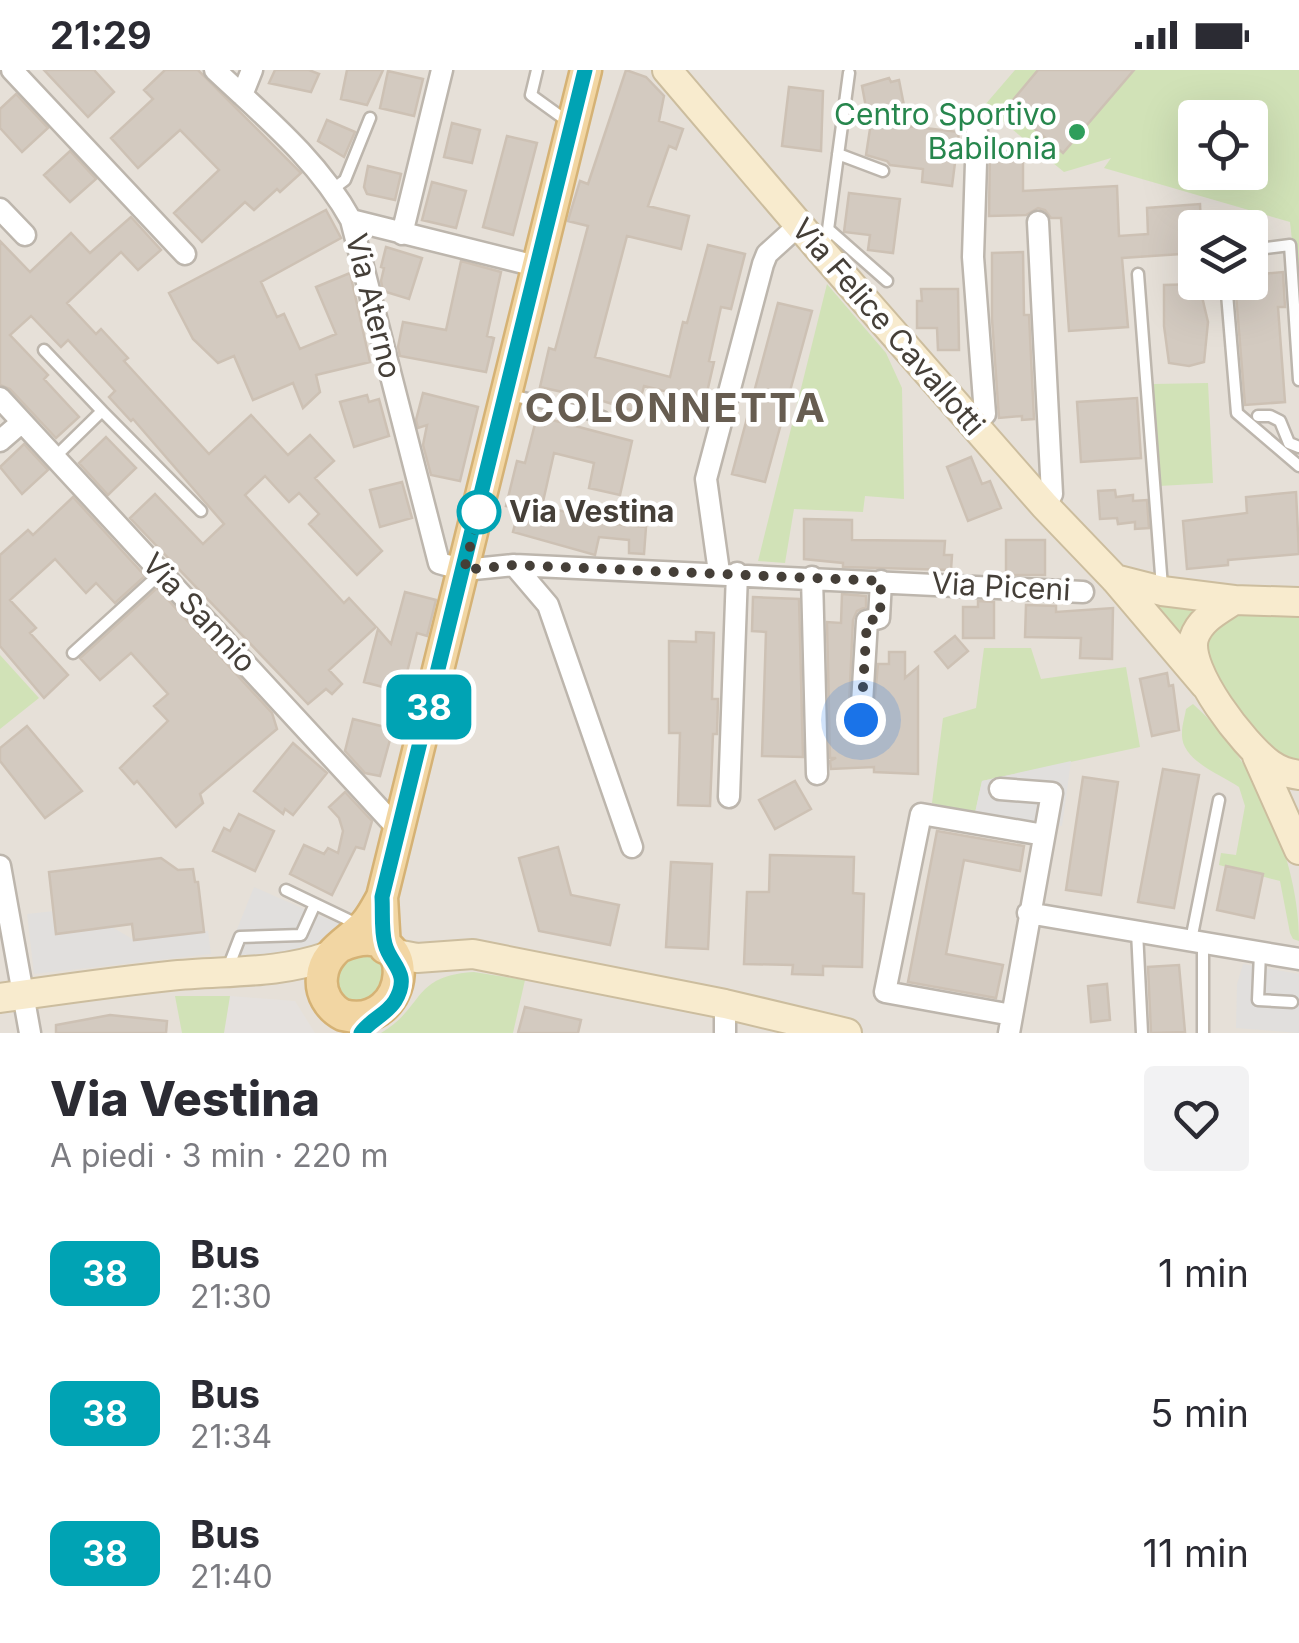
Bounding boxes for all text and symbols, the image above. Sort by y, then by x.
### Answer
text: 21:29 [50,12,152,58]
place label: Centro Sportivo Babilonia [834,96,1057,166]
map controls [1178,100,1268,300]
button: locate [1178,100,1268,190]
marker: Centro Sportivo Babilonia [1066,121,1088,143]
button: layers [1178,210,1268,300]
street label: Via Felice Cavallotti [785,211,993,442]
street label: Via Aterno [339,230,409,382]
district label: COLONNETTA [525,383,827,432]
marker: Via Vestina [458,491,500,533]
place label: Via Vestina [509,493,675,529]
street label: Via Sannio [135,545,264,679]
street label: Via Piceni [931,564,1072,608]
line badge: 38 [384,674,474,740]
text: 38 [406,686,452,728]
your location [836,695,886,745]
button: heart [1144,1066,1249,1171]
text: Via Vestina [50,1069,320,1128]
text: A piedi · 3 min · 220 m [50,1136,389,1175]
text: Bus [190,1231,260,1277]
text: 1 min [1158,1250,1249,1296]
text: 38 [82,1252,128,1294]
text: 21:30 [190,1277,272,1316]
text: Bus [190,1371,260,1417]
text: 5 min [1150,1390,1249,1436]
text: 38 [82,1392,128,1434]
text: 21:34 [190,1417,272,1456]
text: Bus [190,1511,260,1557]
text: 11 min [1142,1530,1249,1576]
text: 38 [82,1532,128,1574]
text: 21:40 [190,1557,273,1596]

